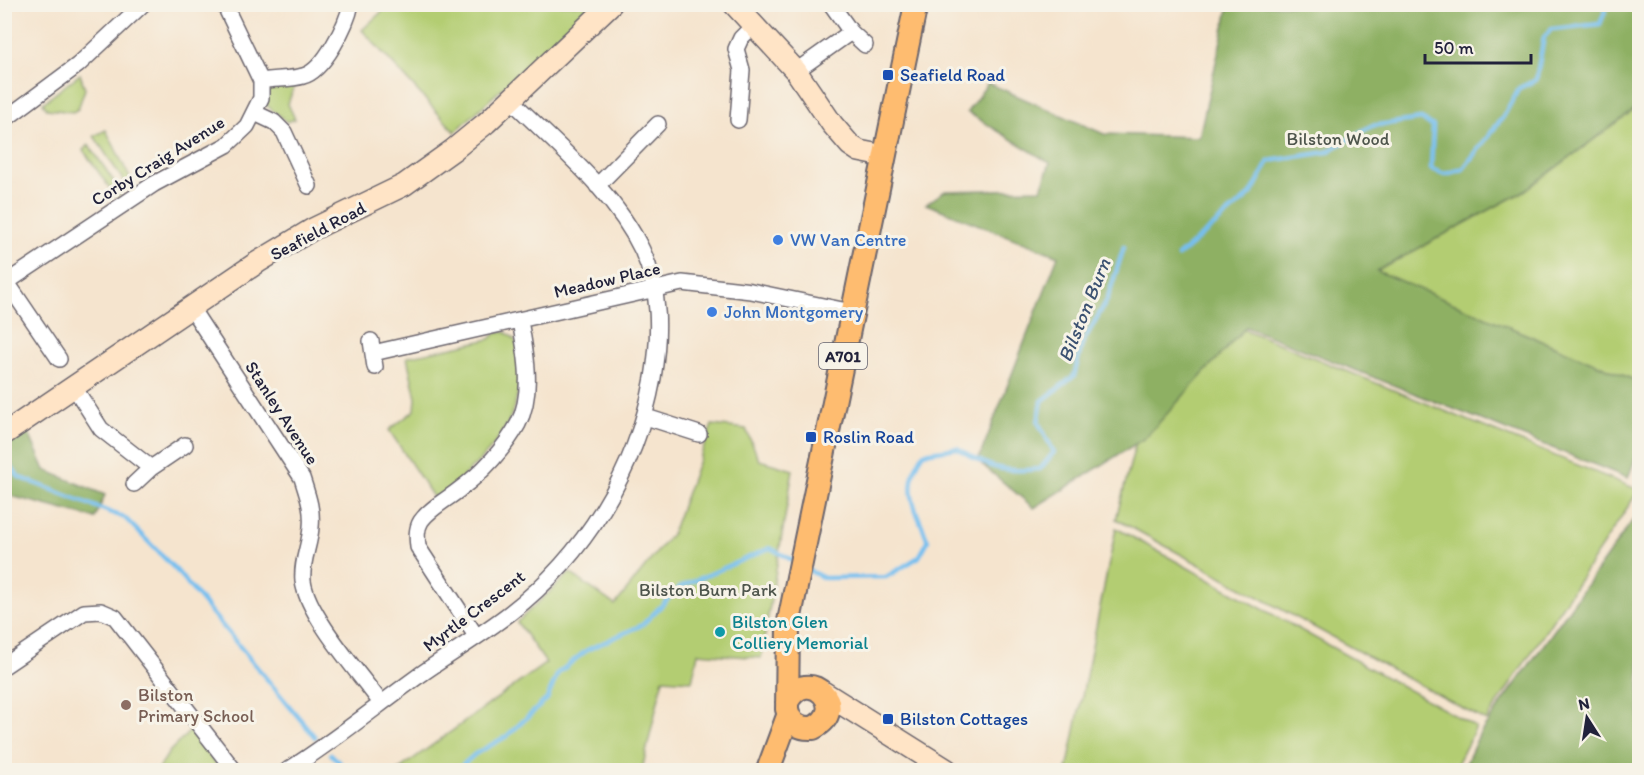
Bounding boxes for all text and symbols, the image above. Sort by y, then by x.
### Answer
scale bar [1425,27,1532,65]
text: 50 m [1434,37,1474,59]
place label: Seafield Road [900,64,1005,86]
marker: Seafield Road [881,68,895,82]
street label: Corby Craig Avenue [87,111,229,211]
park label: Bilston Wood [1287,128,1390,150]
street label: Seafield Road [266,197,370,265]
place label: VW Van Centre [790,229,907,251]
marker: VW Van Centre [771,233,785,247]
water label: Bilston Burn [1052,254,1116,365]
street label: Meadow Place [552,257,662,303]
place label: John Montgomery [724,301,864,323]
marker: John Montgomery [705,305,719,319]
road number: A701 [819,343,867,369]
street label: Stanley Avenue [240,357,324,469]
place label: Roslin Road [823,426,914,448]
marker: Roslin Road [804,430,818,444]
street label: Myrtle Crescent [419,565,530,657]
park label: Bilston Burn Park [639,579,777,601]
place label: Bilston Glen Colliery Memorial [732,611,868,654]
marker: Bilston Glen Colliery Memorial [713,625,727,639]
place label: Bilston Primary School [138,684,254,727]
north arrow [1557,688,1617,748]
text: N [1577,693,1591,714]
marker: Bilston Primary School [119,698,133,712]
place label: Bilston Cottages [900,708,1028,730]
marker: Bilston Cottages [881,712,895,726]

